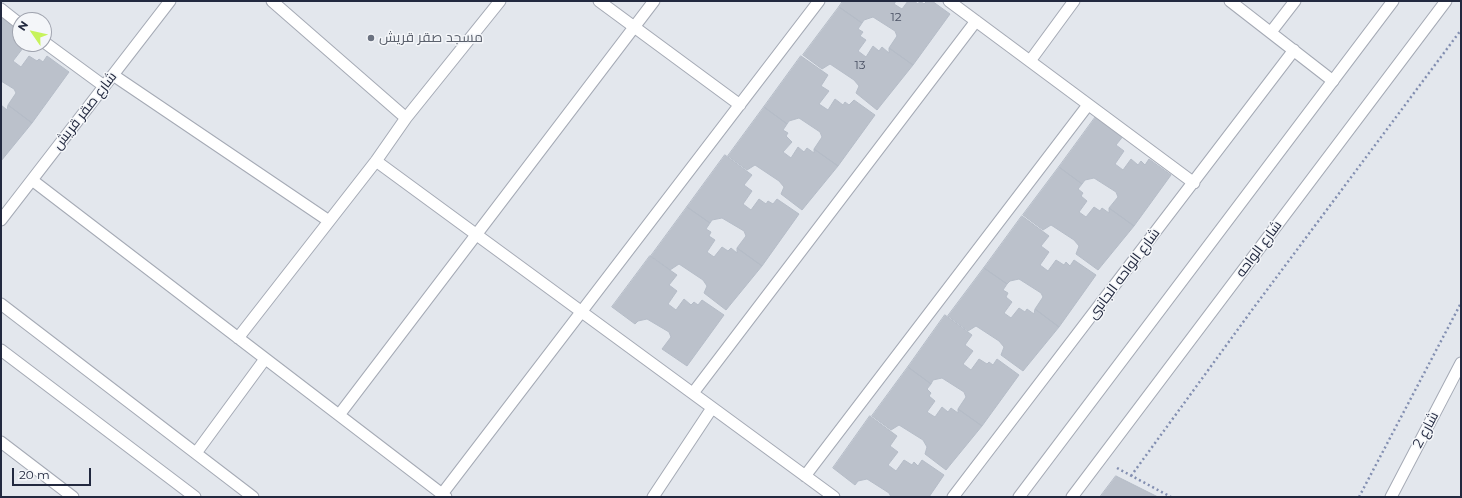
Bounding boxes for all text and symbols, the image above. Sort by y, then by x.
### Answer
house number: 12 [890,10,902,24]
north arrow [12,12,52,52]
text: N [15,18,31,33]
place label: مسجد صقر قريش [379,30,483,46]
marker: مسجد صقر قريش [366,33,376,43]
house number: 13 [854,58,866,72]
street label: شارع صقر قريش [49,69,121,153]
street label: شارع الواحه [1232,218,1286,280]
street label: شارع الواحه الجانبى [1084,225,1164,323]
street label: شارع 2 [1409,409,1443,451]
scale bar [14,460,93,486]
text: 20 m [19,467,50,482]

